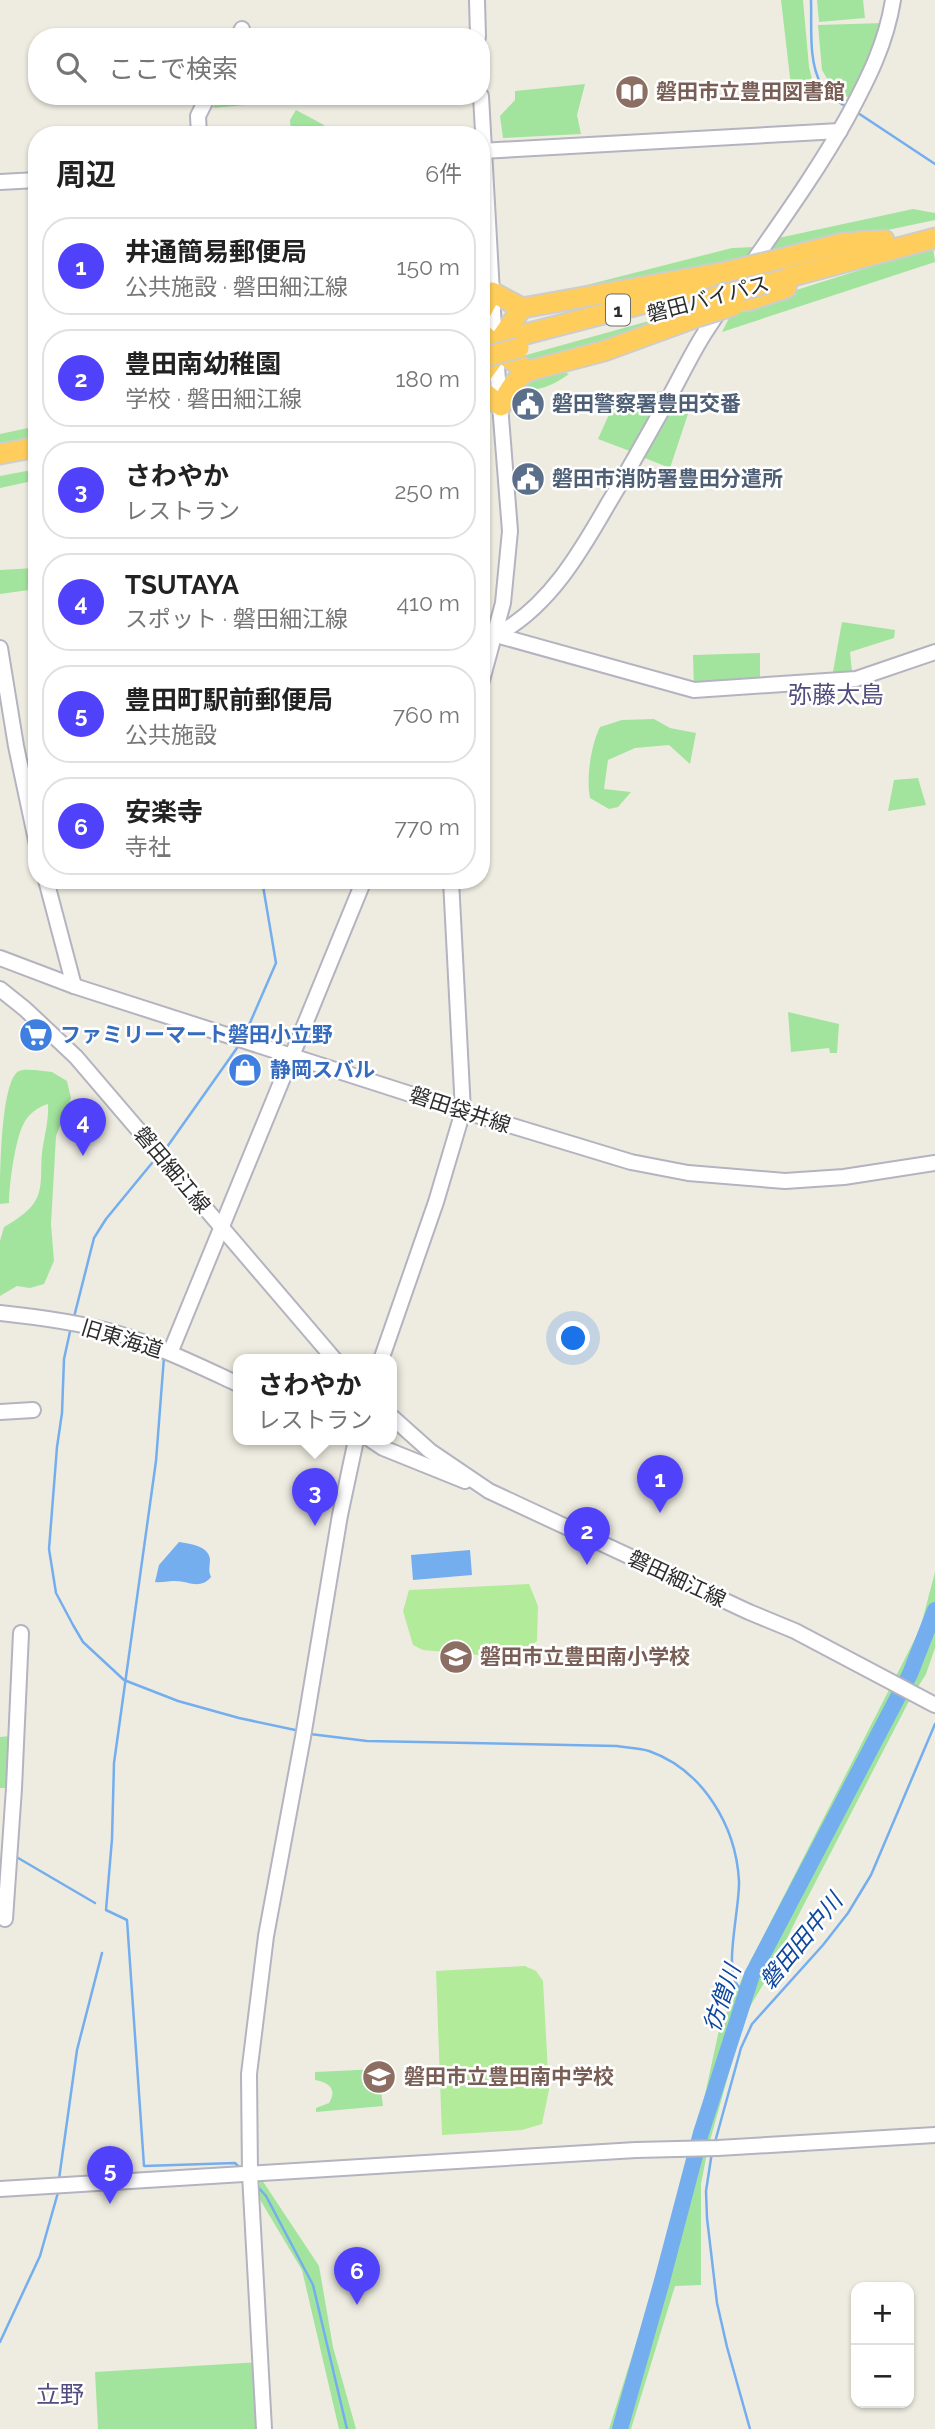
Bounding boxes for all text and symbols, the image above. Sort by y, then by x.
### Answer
search box [28,28,490,105]
icon: search [52,48,90,86]
text: ここで検索 [108,54,238,84]
library icon: 磐田市立豊田図書館 [613,73,651,111]
place label: 磐田市立豊田図書館 [656,79,845,104]
text: 周辺 [56,157,116,192]
text: 6件 [425,160,462,187]
text: 井通簡易郵便局 [125,237,307,267]
text: 1 [75,253,87,280]
text: 150 m [397,253,460,280]
street label: 磐田バイパス [644,270,772,327]
text: 公共施設 · 磐田細江線 [125,273,348,300]
road number: 1 [606,294,630,326]
text: 豊田南幼稚園 [125,349,281,379]
text: 2 [75,365,87,392]
text: 180 m [395,365,460,392]
text: 学校 · 磐田細江線 [125,385,302,412]
public building icon: 磐田警察署豊田交番 [509,385,547,423]
place label: 磐田警察署豊田交番 [552,391,741,416]
public building icon: 磐田市消防署豊田分遣所 [509,460,547,498]
text: さわやか [125,461,229,491]
place label: 磐田市消防署豊田分遣所 [552,466,783,491]
text: 3 [75,477,87,504]
text: 250 m [394,477,460,504]
text: レストラン [125,497,240,524]
text: TSUTAYA [125,570,239,600]
text: 4 [74,589,88,616]
text: 410 m [397,589,460,616]
text: スポット · 磐田細江線 [125,605,348,632]
district label: 弥藤太島 [788,680,884,709]
text: 豊田町駅前郵便局 [125,685,333,715]
text: 5 [75,701,87,728]
text: 760 m [393,701,460,728]
text: 公共施設 [125,721,217,748]
text: 安楽寺 [125,797,203,827]
text: 6 [74,813,88,840]
text: 770 m [394,813,460,840]
text: 寺社 [125,833,171,860]
supermarket icon: ファミリーマート磐田小立野 [17,1016,55,1054]
place label: ファミリーマート磐田小立野 [60,1022,333,1047]
shop icon: 静岡スバル [226,1051,264,1089]
place label: 静岡スバル [270,1057,375,1082]
street label: 磐田袋井線 [406,1081,514,1138]
pin: 4 [60,1098,106,1156]
street label: 磐田細江線 [129,1121,216,1218]
street label: 旧東海道 [78,1314,166,1363]
your location [556,1321,590,1355]
popup [233,1354,397,1445]
text: さわやか [258,1370,362,1400]
text: レストラン [258,1406,373,1433]
pin: 1 [637,1455,683,1513]
pin: 3 [292,1468,338,1526]
pin: 2 [564,1507,610,1565]
street label: 磐田細江線 [624,1545,730,1612]
school or university icon: 磐田市立豊田南小学校 [437,1638,475,1676]
place label: 磐田市立豊田南小学校 [480,1644,690,1669]
water label: 磐田田中川 [754,1885,849,1994]
water label: 彷僧川 [698,1958,747,2035]
school or university icon: 磐田市立豊田南中学校 [360,2058,398,2096]
place label: 磐田市立豊田南中学校 [404,2064,614,2089]
pin: 5 [87,2146,133,2204]
pin: 6 [334,2247,380,2305]
map controls [851,2282,914,2408]
button: + [851,2282,914,2345]
button: − [851,2345,914,2408]
district label: 立野 [36,2380,84,2409]

